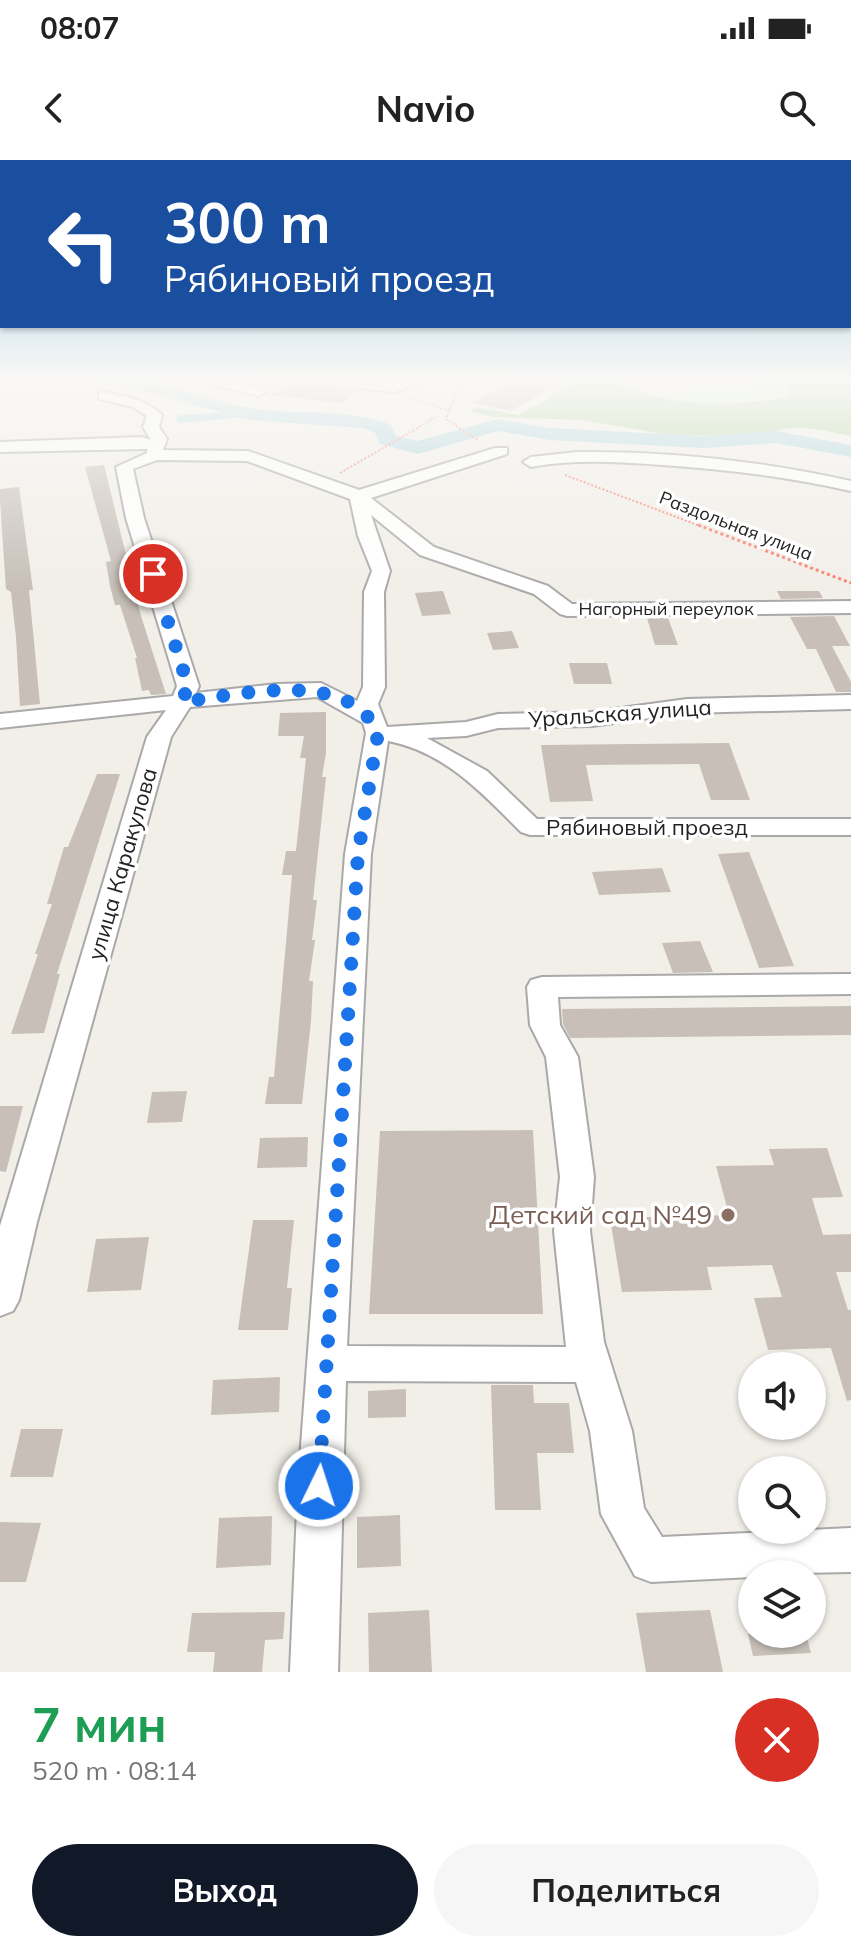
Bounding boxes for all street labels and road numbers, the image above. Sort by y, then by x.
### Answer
street label: Раздольная улица [656,486,816,565]
street label: Нагорный переулок [578,597,754,620]
street label: Уральская улица [526,693,713,733]
street label: улица Каракулова [81,764,163,964]
street label: Рябиновый проезд [546,813,748,841]

